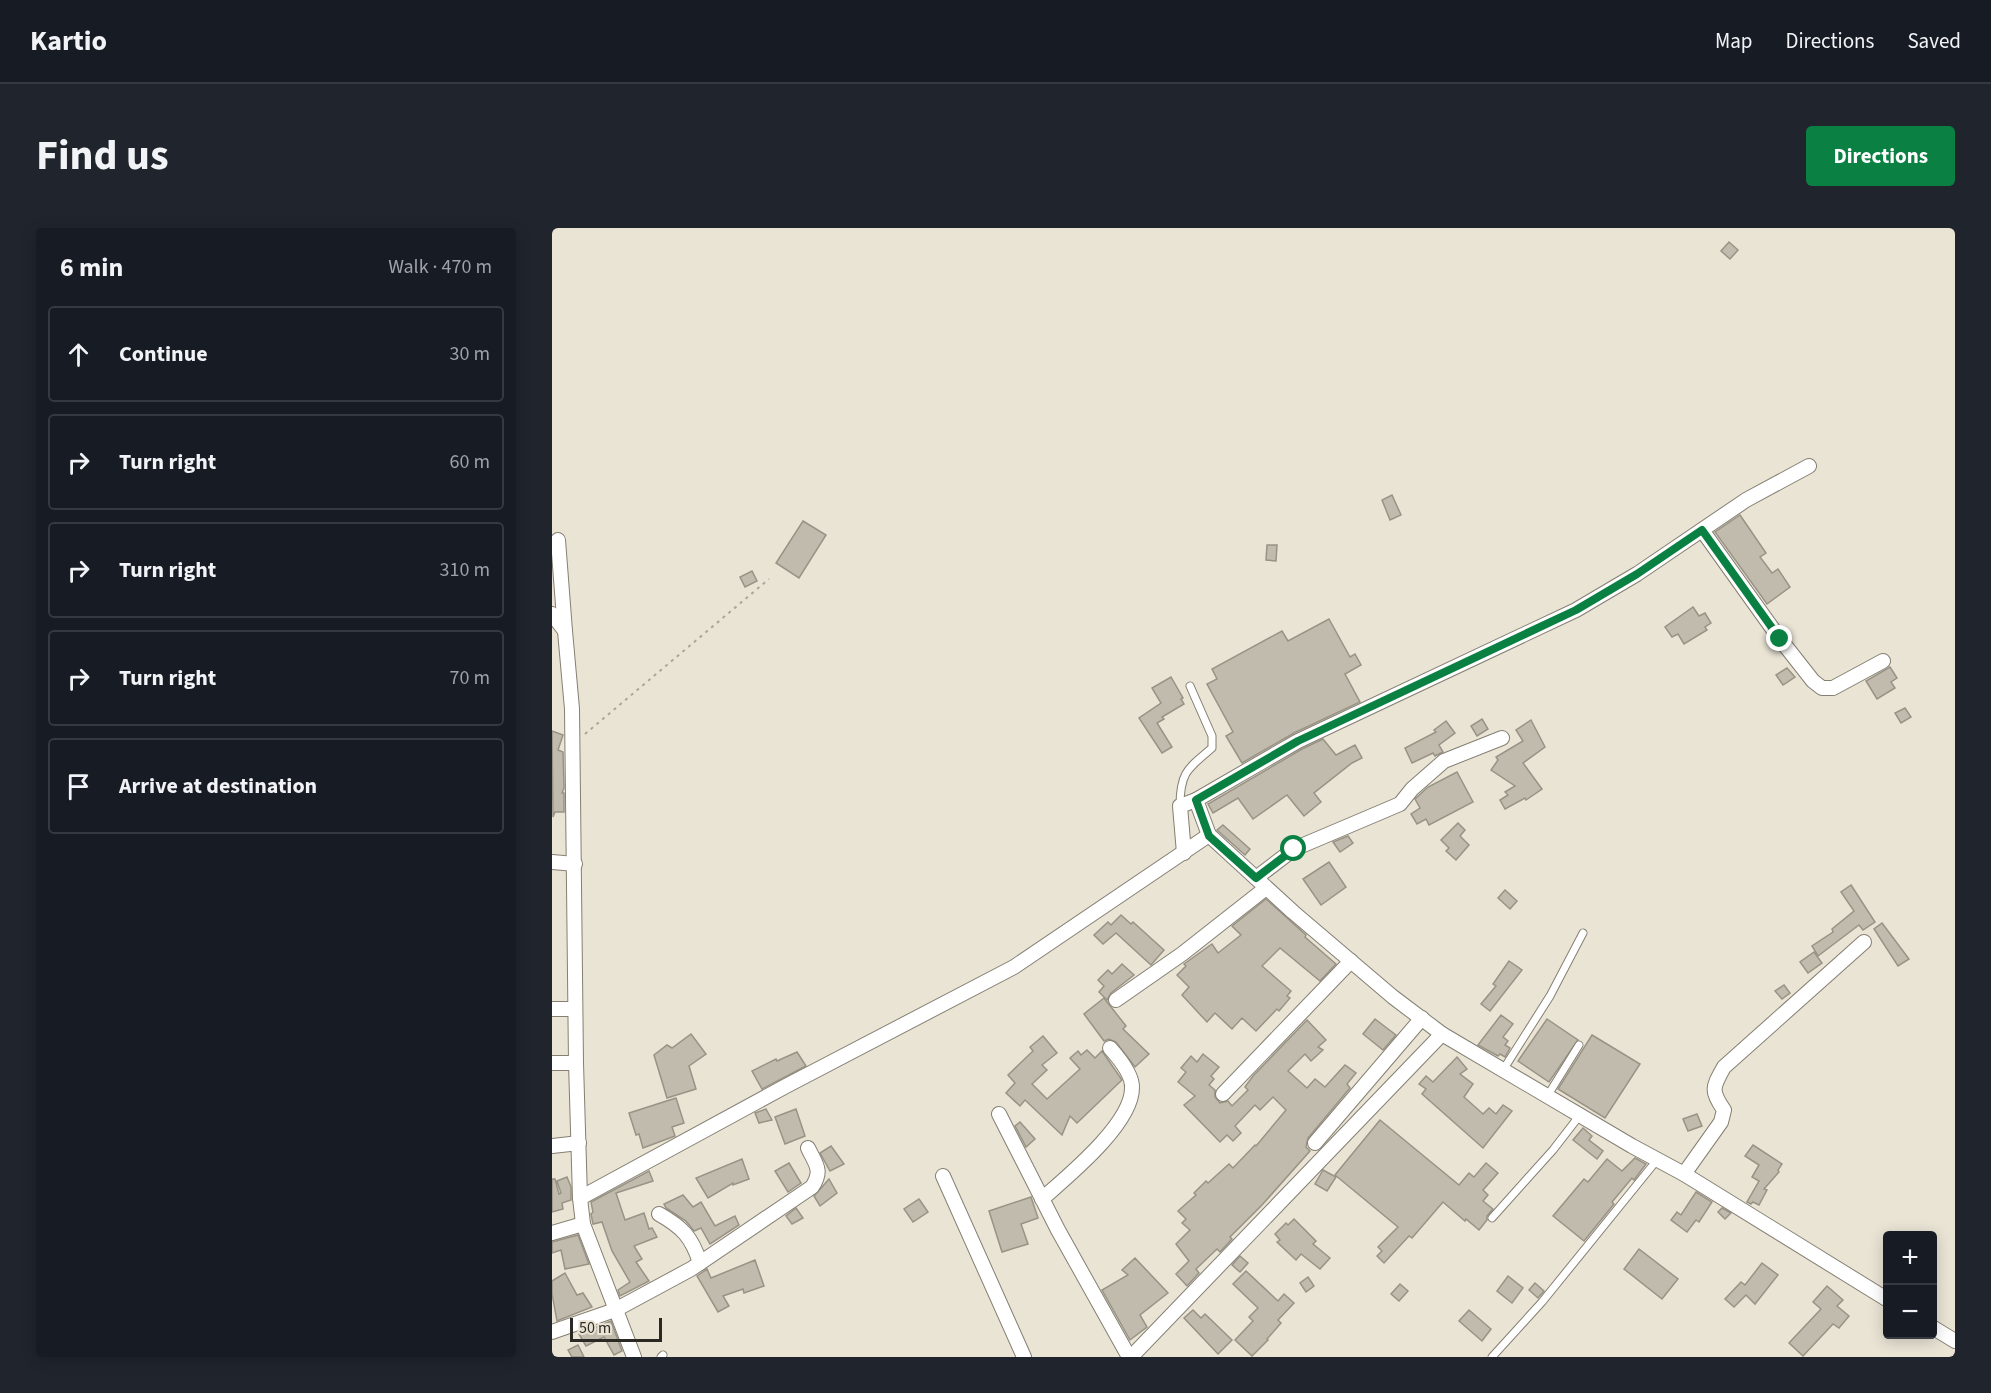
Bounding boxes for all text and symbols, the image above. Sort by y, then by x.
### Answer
text: Kartio [30,21,107,61]
text: Map [1715,26,1753,56]
text: Directions [1786,26,1874,56]
text: Saved [1907,26,1961,56]
text: Find us [36,126,169,186]
button: Directions [1806,126,1955,186]
text: 6 min [60,249,123,286]
text: Walk · 470 m [388,253,492,281]
icon: ahead [62,338,95,371]
text: Continue [119,338,208,370]
text: 30 m [450,340,490,368]
icon: right [62,446,95,479]
text: Turn right [119,446,216,478]
text: 60 m [450,448,490,476]
icon: right [62,554,95,587]
text: Turn right [119,554,216,586]
text: 310 m [440,556,490,584]
route end [1766,625,1792,651]
icon: right [62,662,95,695]
text: Turn right [119,662,216,694]
text: 70 m [450,664,490,692]
icon: arrive [62,770,95,803]
text: Arrive at destination [119,770,317,802]
route start [1280,835,1306,861]
map controls [1883,1231,1937,1339]
button: + [1883,1231,1937,1285]
button: − [1883,1285,1937,1339]
scale bar [570,1315,662,1342]
text: 50 m [579,1317,611,1339]

